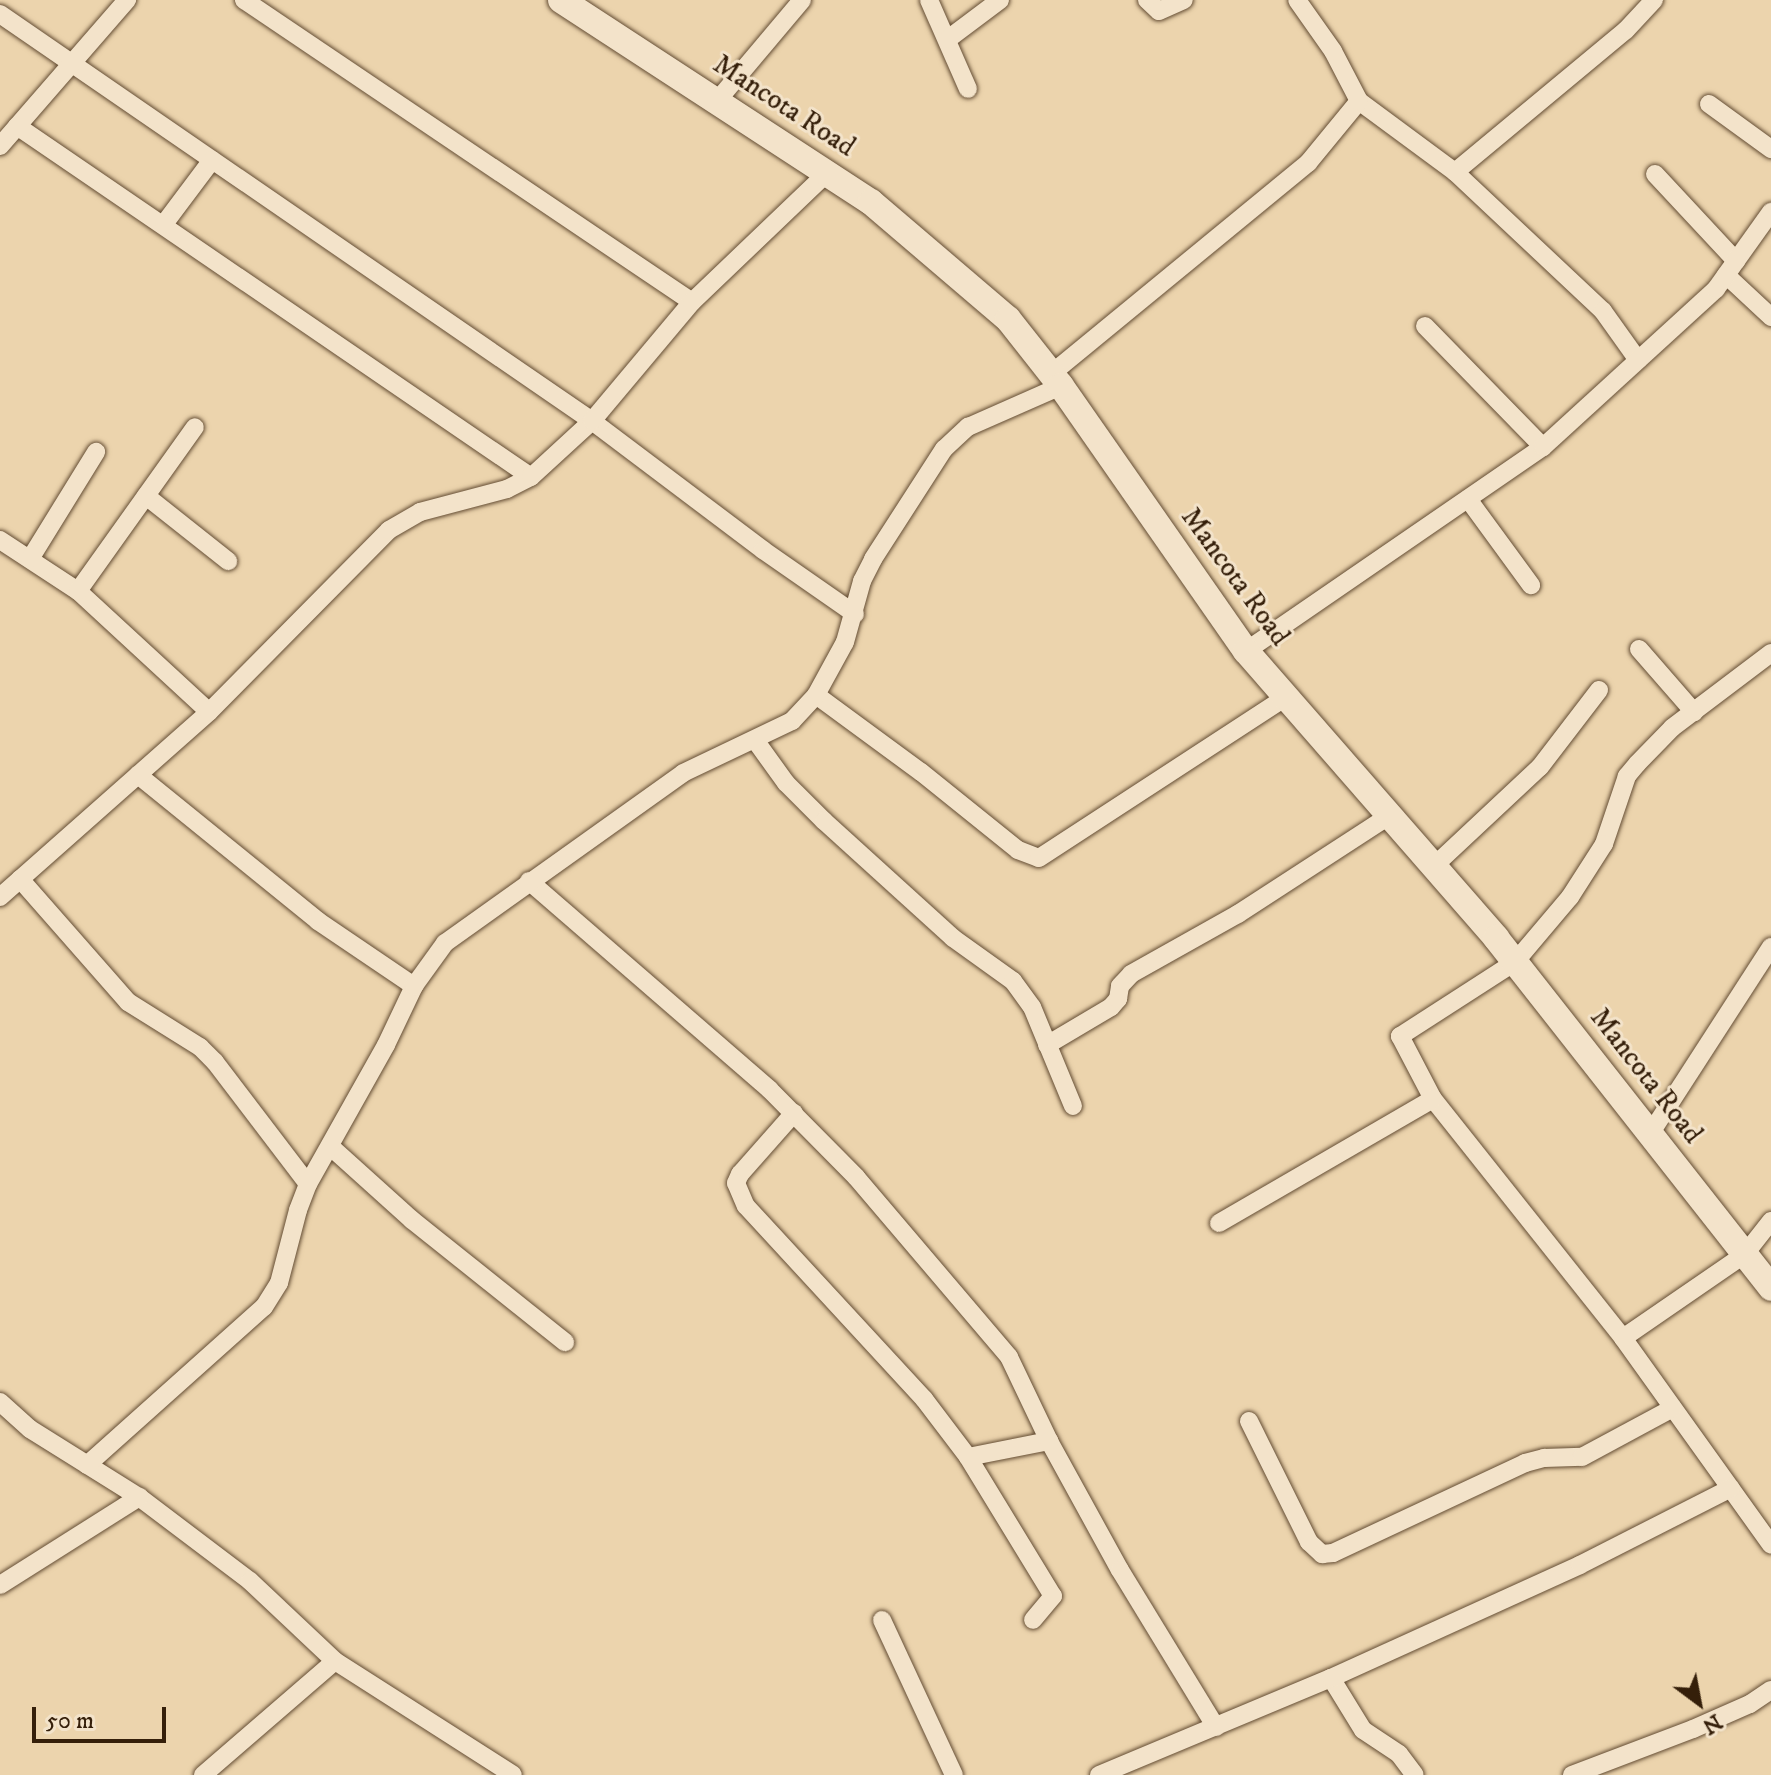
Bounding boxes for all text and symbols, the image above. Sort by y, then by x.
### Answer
street label: Mancota Road [707,48,861,164]
street label: Mancota Road [1174,501,1296,653]
street label: Mancota Road [1583,1002,1709,1150]
north arrow [1659,1663,1739,1743]
scale bar [36,1691,170,1741]
text: 50 m [46,1706,94,1736]
text: N [1697,1708,1727,1740]

